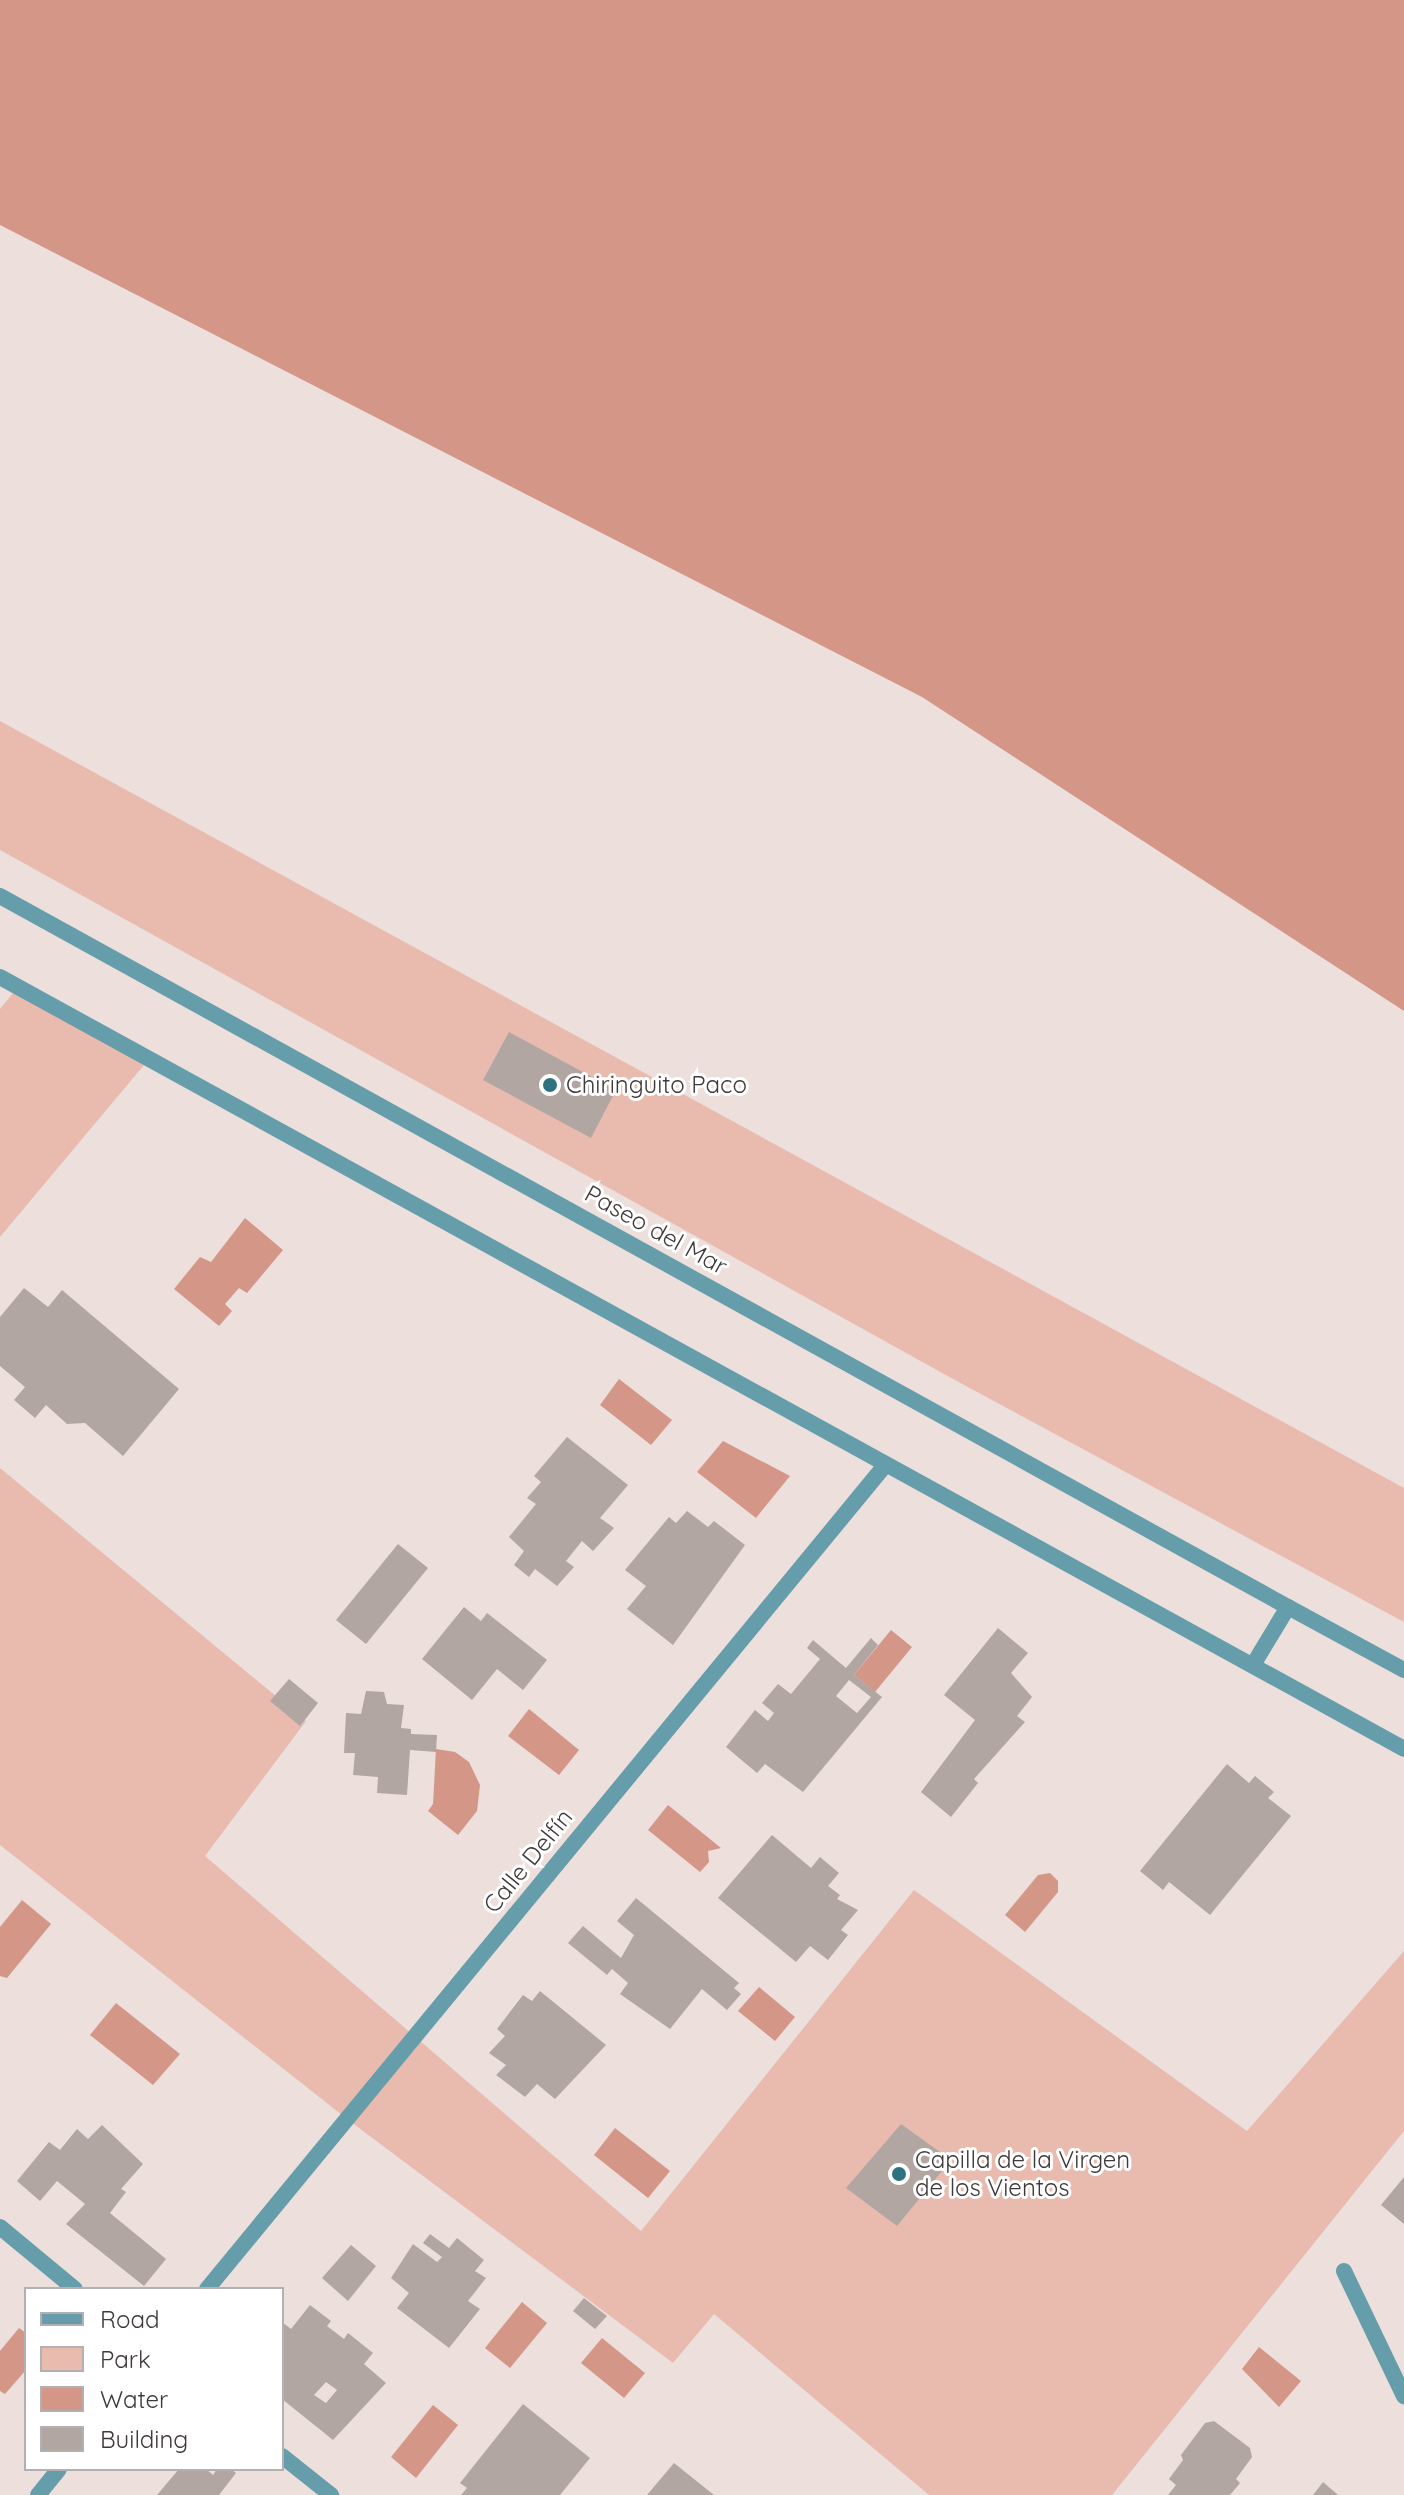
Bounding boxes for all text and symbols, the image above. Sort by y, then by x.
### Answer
place label: Chiringuito Paco [566,1071,747,1099]
marker: Chiringuito Paco [541,1076,559,1094]
street label: Paseo del Mar [580,1179,732,1281]
street label: Calle Delfín [477,1803,579,1919]
place label: Capilla de la Virgen de los Vientos [915,2146,1130,2202]
marker: Capilla de la Virgen de los Vientos [890,2165,908,2183]
legend [24,2287,284,2471]
text: Road [100,2304,160,2334]
text: Park [100,2344,151,2374]
text: Water [100,2384,168,2414]
text: Building [100,2424,188,2454]

